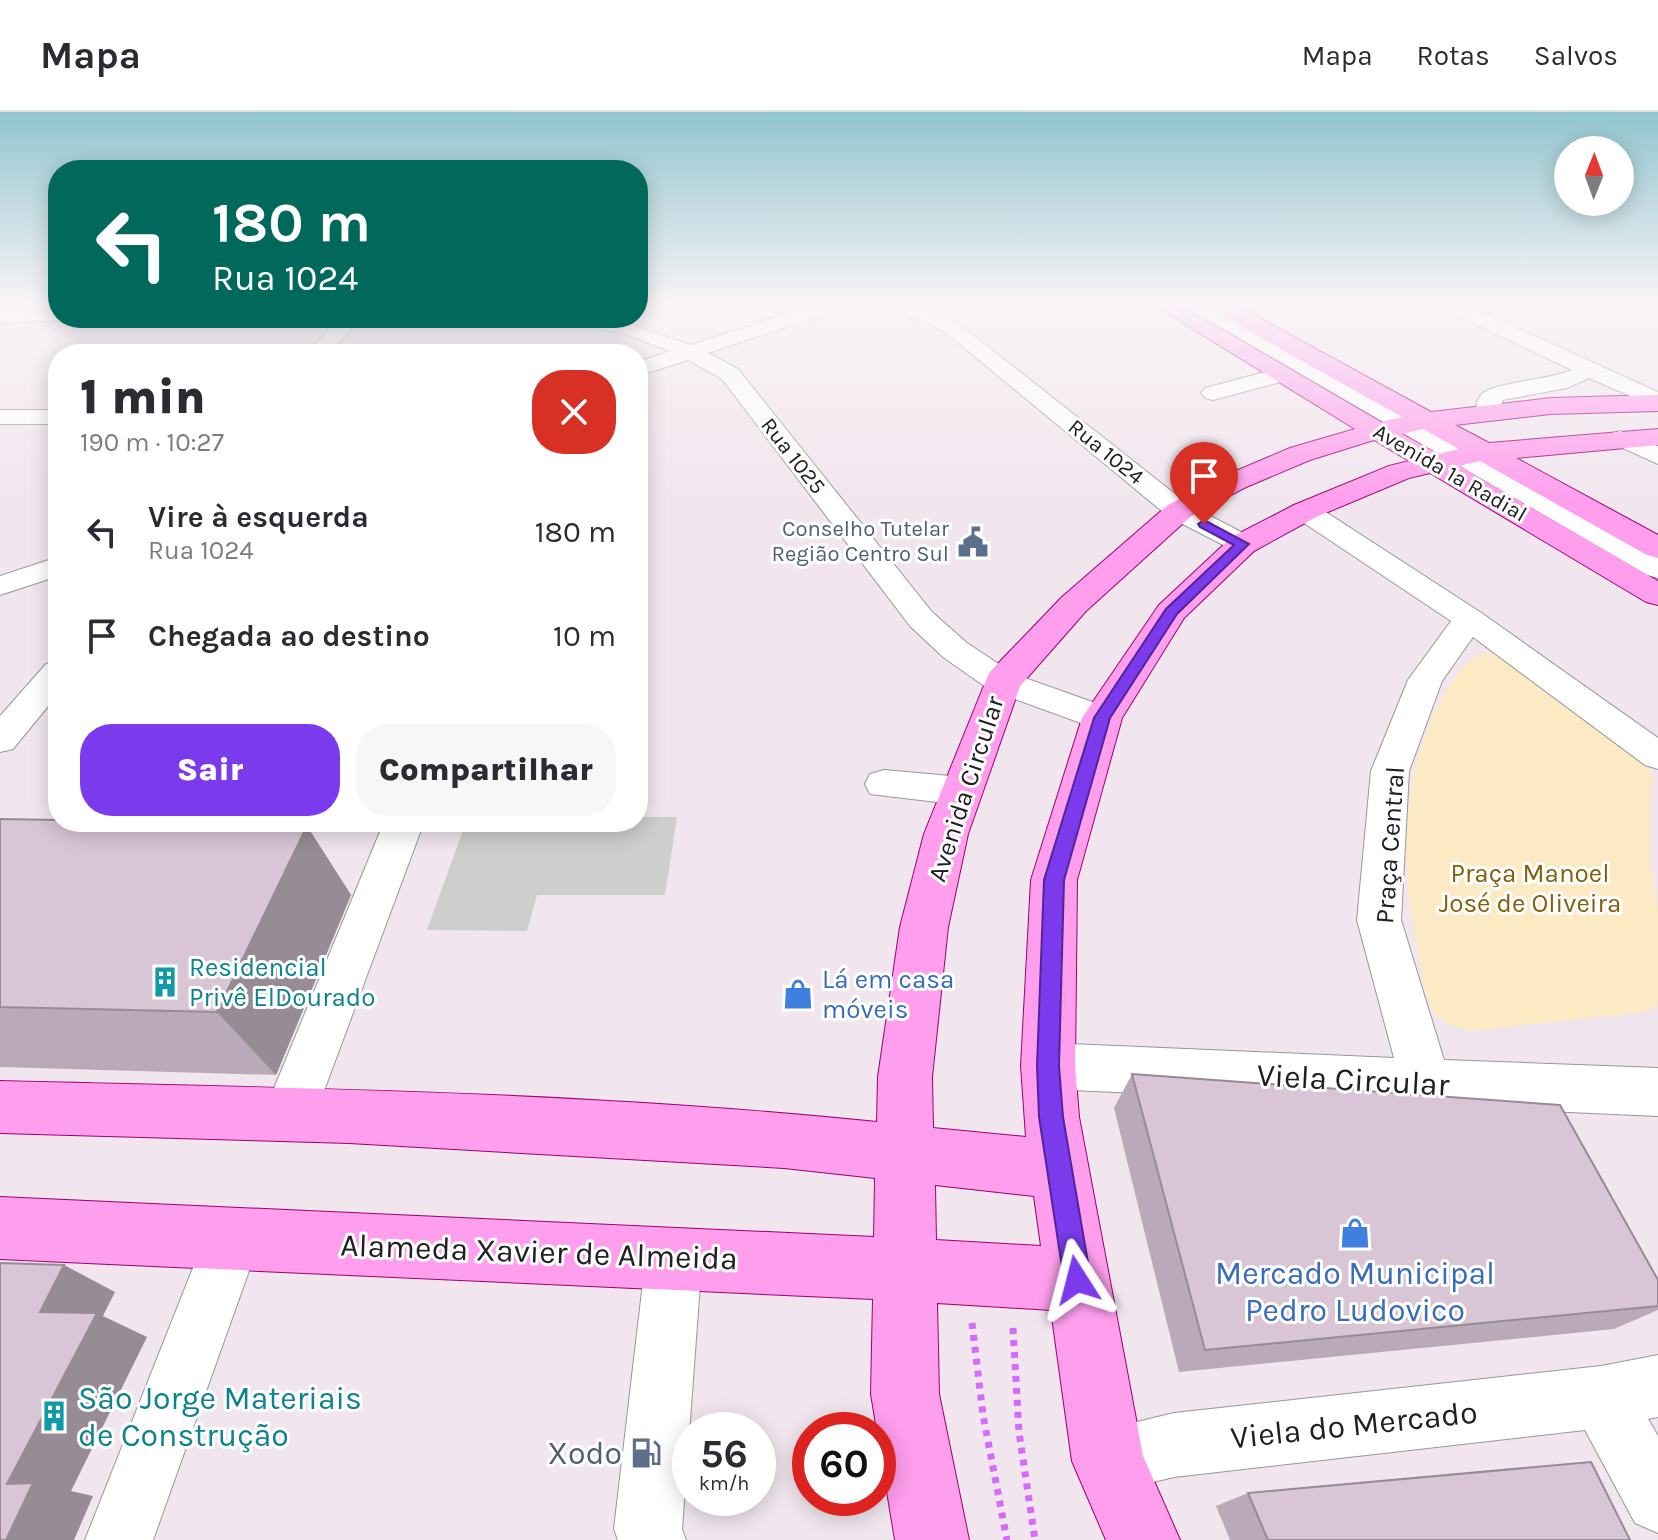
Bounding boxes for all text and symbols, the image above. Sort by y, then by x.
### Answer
text: Mapa [40,33,141,78]
text: Mapa [1302,39,1373,72]
text: Rotas [1417,39,1490,72]
text: Salvos [1534,39,1618,72]
north arrow [1554,136,1634,216]
map controls [1554,136,1634,216]
text: 180 m [212,190,371,255]
icon: left [80,192,184,296]
text: Rua 1024 [212,257,358,299]
text: 1 min [80,369,206,425]
button: close [532,370,616,454]
street label: Rua 1025 [755,413,831,499]
street label: Rua 1024 [1063,414,1149,490]
street label: Avenida 1ª Radial [1369,419,1531,527]
text: 190 m · 10:27 [80,427,224,458]
pin [1170,442,1238,524]
icon: arrive [1182,454,1226,498]
text: Vire à esquerda [148,499,369,535]
icon: left [80,510,124,554]
text: 180 m [535,514,616,550]
place label: Conselho Tutelar Região Centro Sul [772,516,949,567]
public building icon: Conselho Tutelar Região Centro Sul [956,525,990,559]
text: Rua 1024 [148,535,254,566]
icon: arrive [80,614,124,658]
text: Chegada ao destino [148,618,430,654]
text: 10 m [553,618,616,654]
street label: Avenida Circular [921,692,1011,886]
button: Sair [80,724,340,816]
button: Compartilhar [356,724,616,816]
street label: Praça Central [1369,765,1411,925]
park label: Praça Manoel José de Oliveira [1439,858,1621,919]
place label: Residencial Privê ElDourado [189,952,375,1013]
place label: Lá em casa móveis [822,964,954,1025]
building icon: Residencial Privê ElDourado [148,965,182,999]
shop icon: Lá em casa móveis [781,977,815,1011]
street label: Viela Circular [1256,1056,1451,1104]
shop icon: Mercado Municipal Pedro Ludovico [1338,1216,1372,1250]
street label: Alameda Xavier de Almeida [340,1227,738,1277]
position arrow [1035,1238,1119,1322]
place label: Mercado Municipal Pedro Ludovico [1215,1255,1495,1329]
place label: São Jorge Materiais de Construção [78,1380,362,1454]
street label: Viela do Mercado [1229,1394,1479,1456]
building icon: São Jorge Materiais de Construção [37,1399,71,1433]
speed limit sign: 60 [792,1412,896,1516]
text: 56 [700,1430,748,1477]
place label: Xodo [548,1435,622,1472]
fuel station icon: Xodo [629,1436,663,1470]
text: km/h [699,1472,749,1495]

